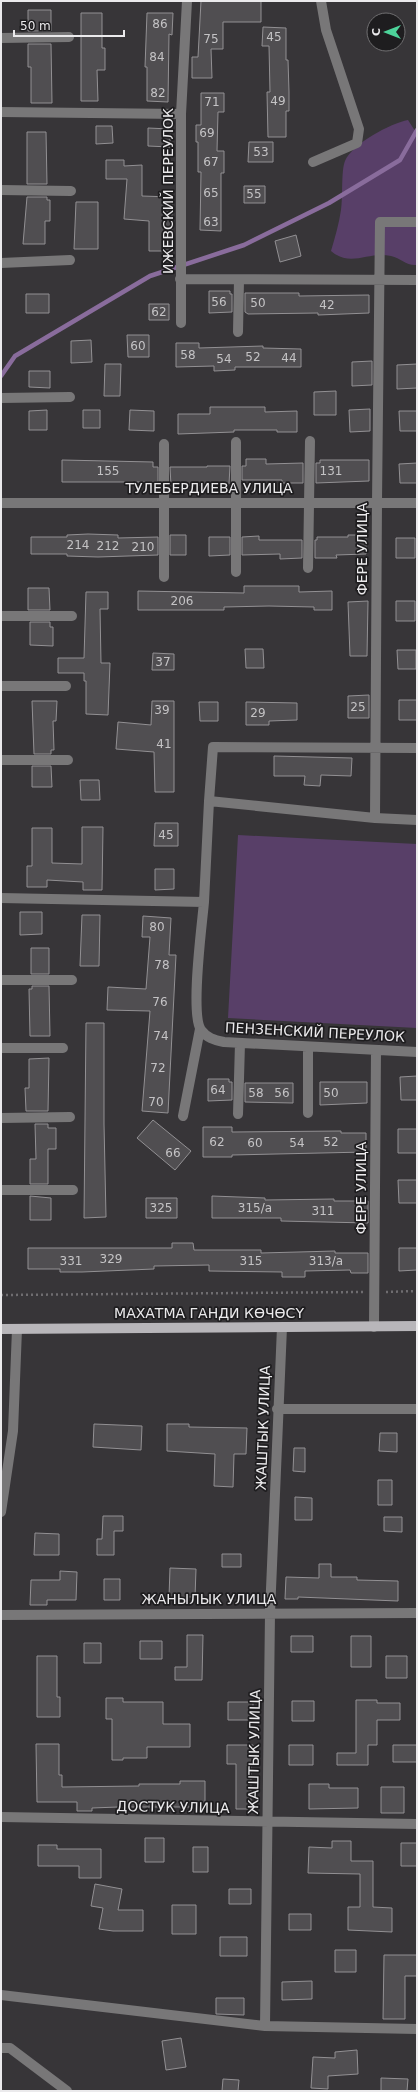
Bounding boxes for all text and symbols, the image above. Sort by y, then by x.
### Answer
scale bar [14,12,124,38]
north arrow [366,12,406,52]
house number: 86 [152,17,168,31]
text: 50 m [20,19,51,33]
text: С [370,28,383,36]
house number: 45 [266,30,282,44]
house number: 75 [203,32,219,46]
house number: 84 [149,50,165,64]
house number: 82 [150,86,166,100]
house number: 49 [270,94,286,108]
house number: 71 [204,95,220,109]
street label: ИЖЕВСКИЙ ПЕРЕУЛОК [159,108,176,274]
house number: 69 [199,126,215,140]
house number: 53 [253,145,269,159]
house number: 67 [203,155,219,169]
house number: 65 [203,186,219,200]
house number: 55 [246,187,262,201]
house number: 63 [203,215,219,229]
house number: 56 [211,295,227,309]
house number: 50 [250,296,266,310]
house number: 42 [319,298,335,312]
house number: 62 [151,305,167,319]
house number: 60 [130,339,146,353]
house number: 58 [180,348,196,362]
house number: 52 [245,350,261,364]
house number: 44 [281,351,297,365]
house number: 54 [216,352,232,366]
house number: 155 [97,464,119,478]
house number: 131 [320,464,342,478]
street label: ТУЛЕБЕРДИЕВА УЛИЦА [124,480,293,496]
street label: ФЕРЕ УЛИЦА [354,502,370,595]
house number: 214 [67,538,89,552]
house number: 212 [97,539,119,553]
house number: 210 [132,540,154,554]
house number: 206 [171,594,193,608]
house number: 37 [155,655,171,669]
house number: 25 [350,700,366,714]
house number: 39 [154,703,170,717]
house number: 29 [250,706,266,720]
house number: 41 [156,737,172,751]
house number: 45 [158,828,174,842]
house number: 80 [149,920,165,934]
house number: 78 [154,958,170,972]
house number: 76 [152,995,168,1009]
street label: ПЕНЗЕНСКИЙ ПЕРЕУЛОК [225,1018,405,1045]
house number: 74 [153,1029,169,1043]
house number: 72 [150,1061,166,1075]
house number: 64 [210,1083,226,1097]
house number: 58 [248,1086,264,1100]
house number: 56 [274,1086,290,1100]
house number: 50 [323,1086,339,1100]
house number: 70 [148,1095,164,1109]
house number: 62 [209,1135,225,1149]
house number: 52 [323,1135,339,1149]
house number: 60 [247,1136,263,1150]
house number: 54 [289,1136,305,1150]
street label: ФЕРЕ УЛИЦА [353,1141,369,1234]
house number: 66 [165,1146,181,1160]
house number: 325 [150,1201,172,1215]
house number: 315/а [238,1201,272,1215]
house number: 311 [312,1204,334,1218]
house number: 329 [100,1252,122,1266]
house number: 331 [60,1254,82,1268]
house number: 315 [240,1254,262,1268]
house number: 313/а [309,1254,343,1268]
street label: МАХАТМА ГАНДИ КӨЧӨСҮ [114,1305,304,1321]
street label: ЖАШТЫК УЛИЦА [253,1365,273,1491]
street label: ЖАНЫЛЫК УЛИЦА [142,1591,277,1607]
street label: ЖАШТЫК УЛИЦА [245,1689,263,1815]
street label: ДОСТУК УЛИЦА [116,1798,230,1816]

